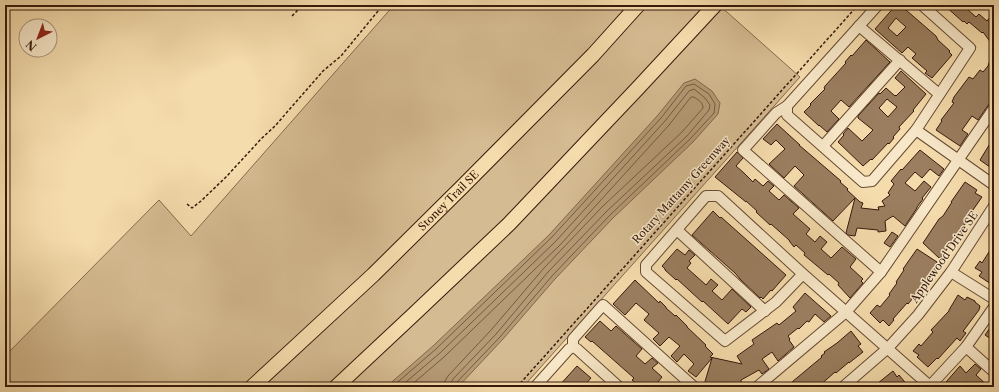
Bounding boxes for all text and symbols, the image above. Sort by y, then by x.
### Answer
north arrow [18,18,58,58]
text: N [23,37,40,54]
street label: Rotary Mattamy Greenway [629,133,733,247]
street label: Stoney Trail SE [415,167,482,234]
street label: Applewood Drive SE [907,208,981,306]

